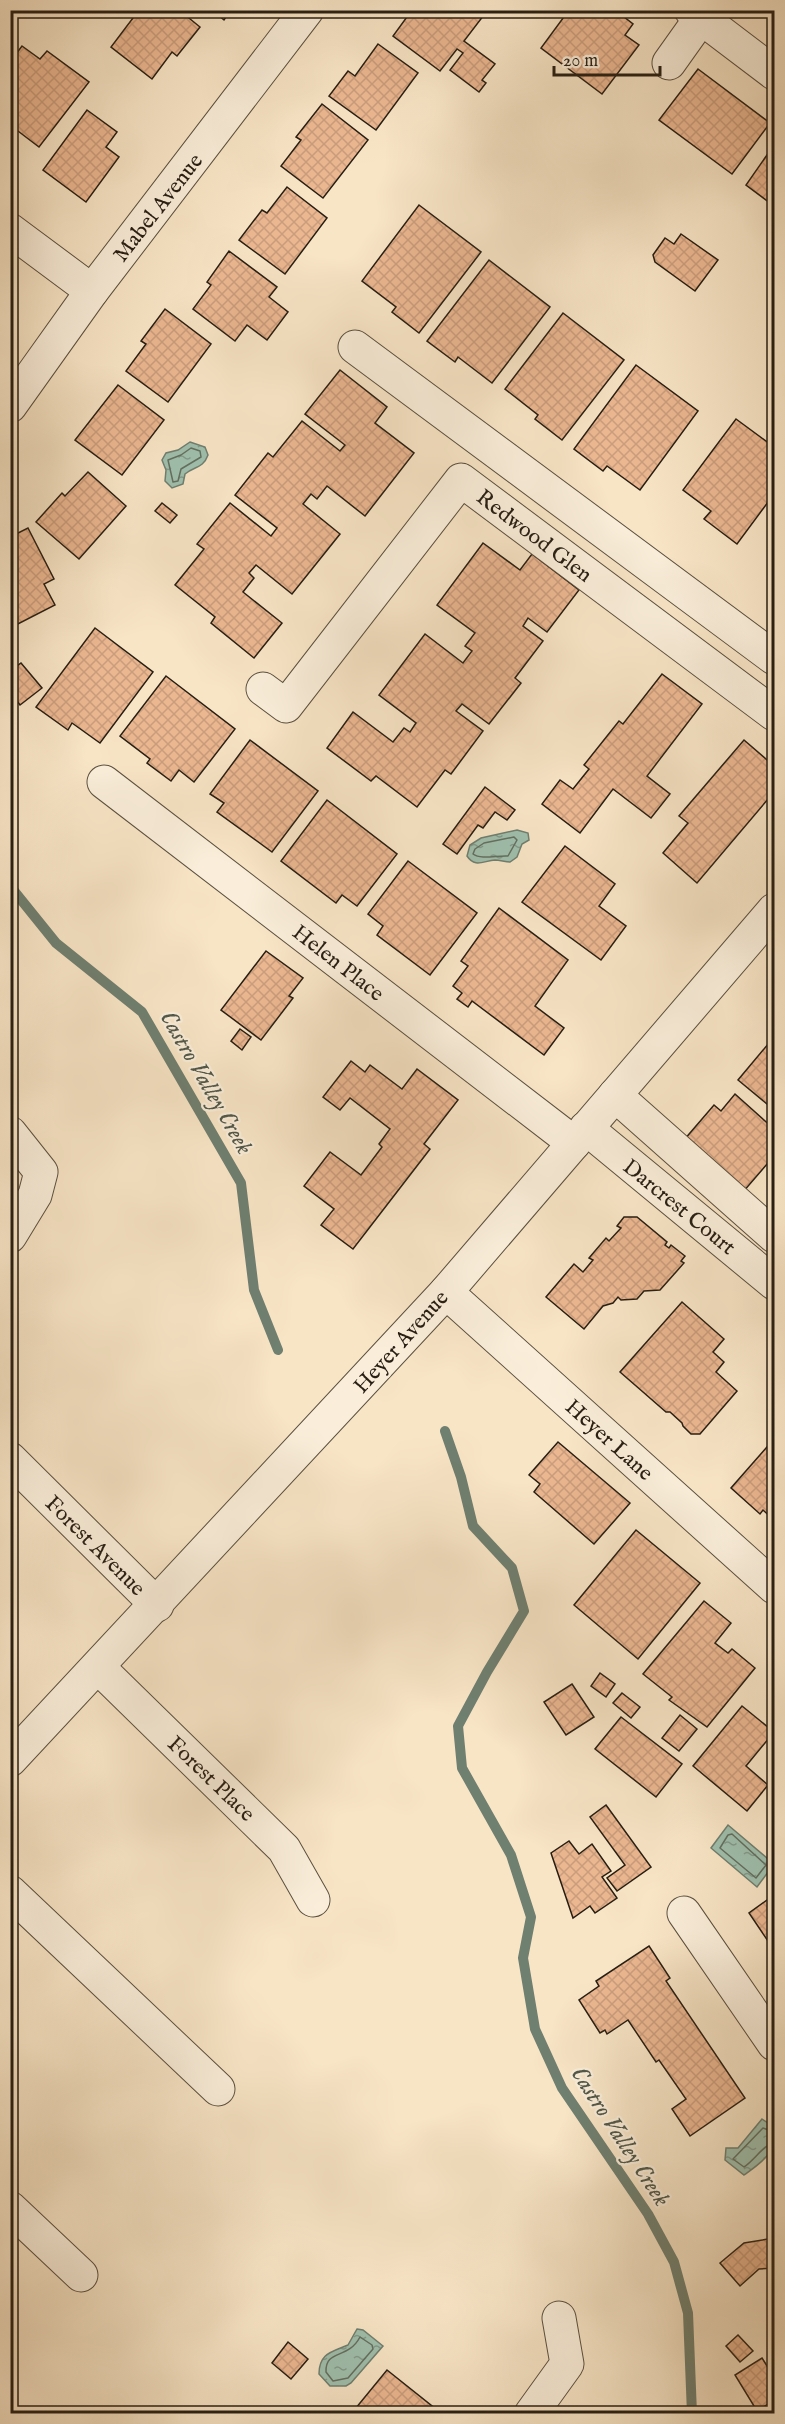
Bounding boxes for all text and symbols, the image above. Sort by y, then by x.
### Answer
scale bar [554,39,660,77]
text: 20 m [563,50,598,73]
street label: Mabel Avenue [107,148,210,268]
street label: Redwood Glen [470,484,598,589]
street label: Helen Place [286,919,389,1008]
water label: Castro Valley Creek [152,1005,260,1161]
street label: Darcrest Court [617,1153,741,1262]
street label: Heyer Avenue [348,1285,455,1400]
street label: Heyer Lane [559,1394,659,1487]
street label: Forest Avenue [38,1490,151,1603]
street label: Forest Place [161,1731,260,1828]
water label: Castro Valley Creek [563,2061,677,2213]

